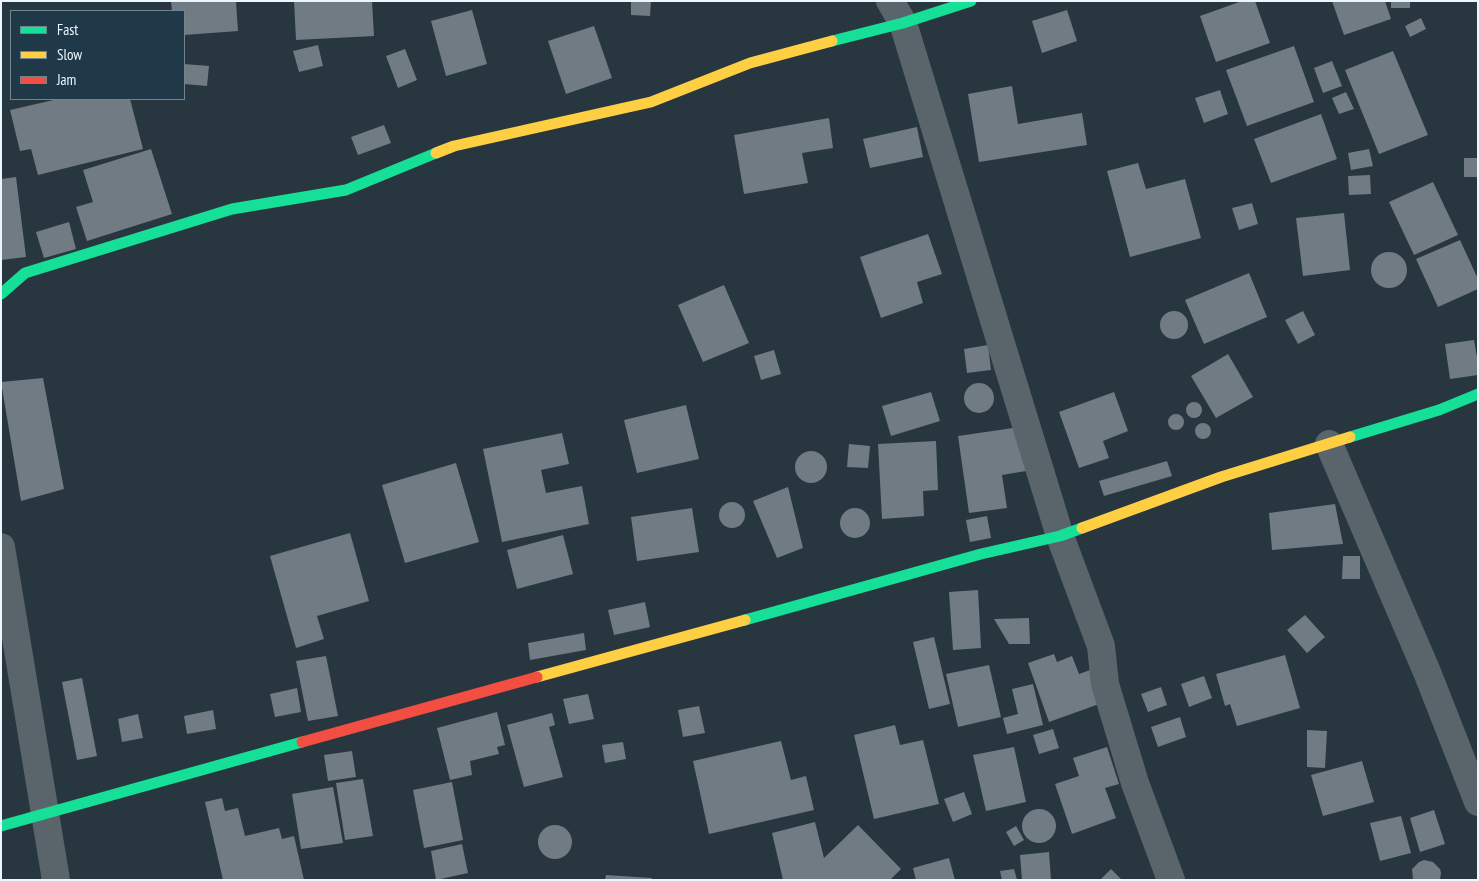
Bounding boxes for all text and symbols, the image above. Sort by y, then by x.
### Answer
legend [10,10,185,100]
text: Fast [57,20,78,39]
text: Slow [57,45,82,64]
text: Jam [57,70,76,89]

